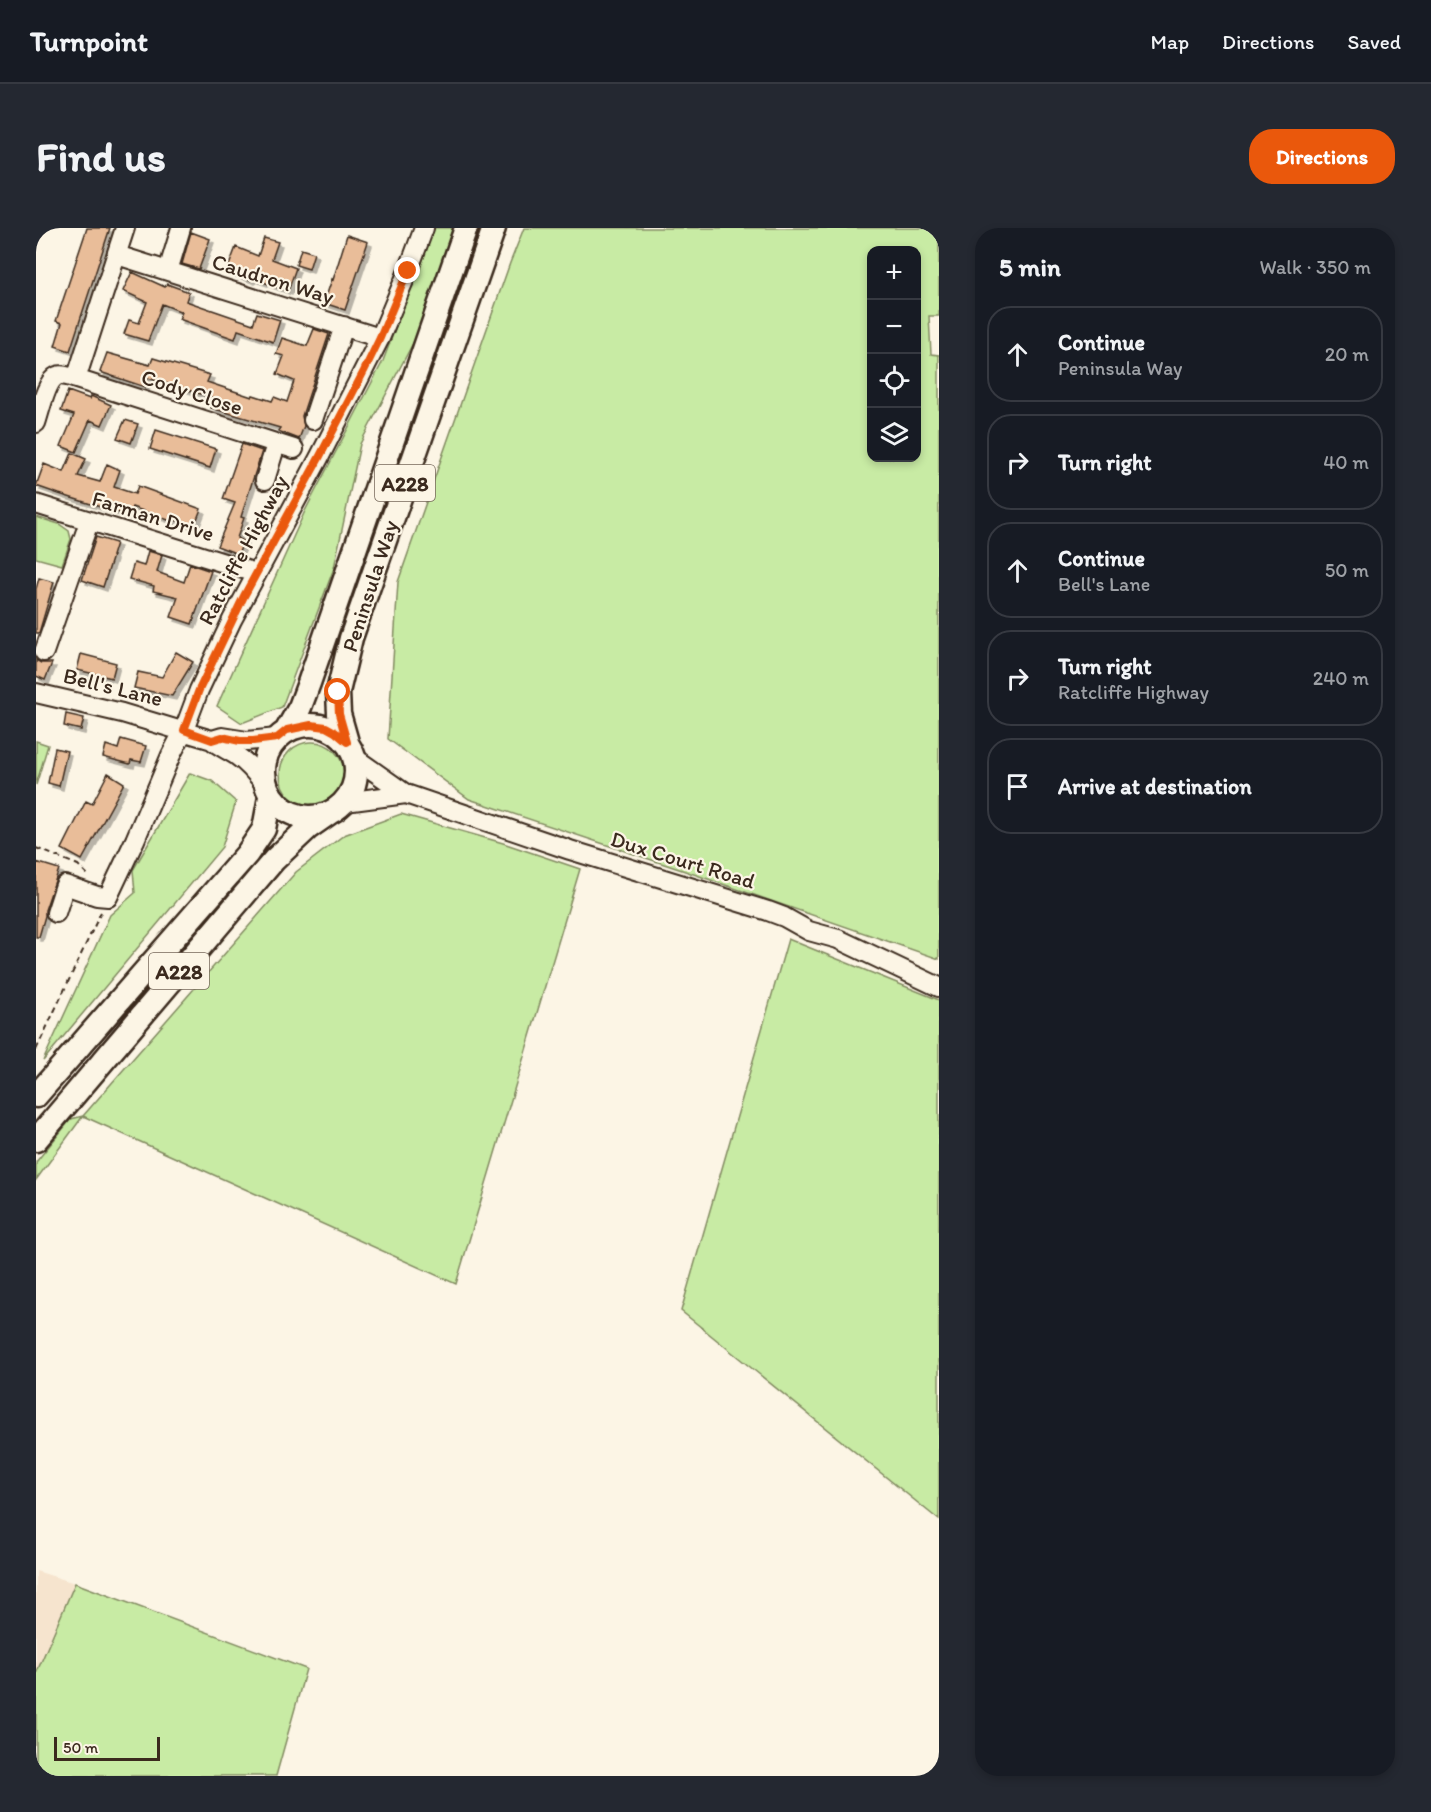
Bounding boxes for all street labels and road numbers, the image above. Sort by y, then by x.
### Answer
street label: Caudron Way [209,248,338,311]
street label: Cody Close [138,363,246,421]
road number: A228 [375,465,435,501]
street label: Ratcliffe Highway [192,470,294,630]
street label: Farman Drive [89,485,217,547]
street label: Peninsula Way [336,516,404,655]
street label: Bell's Lane [60,662,166,712]
street label: Dux Court Road [608,825,758,895]
road number: A228 [149,953,209,989]

